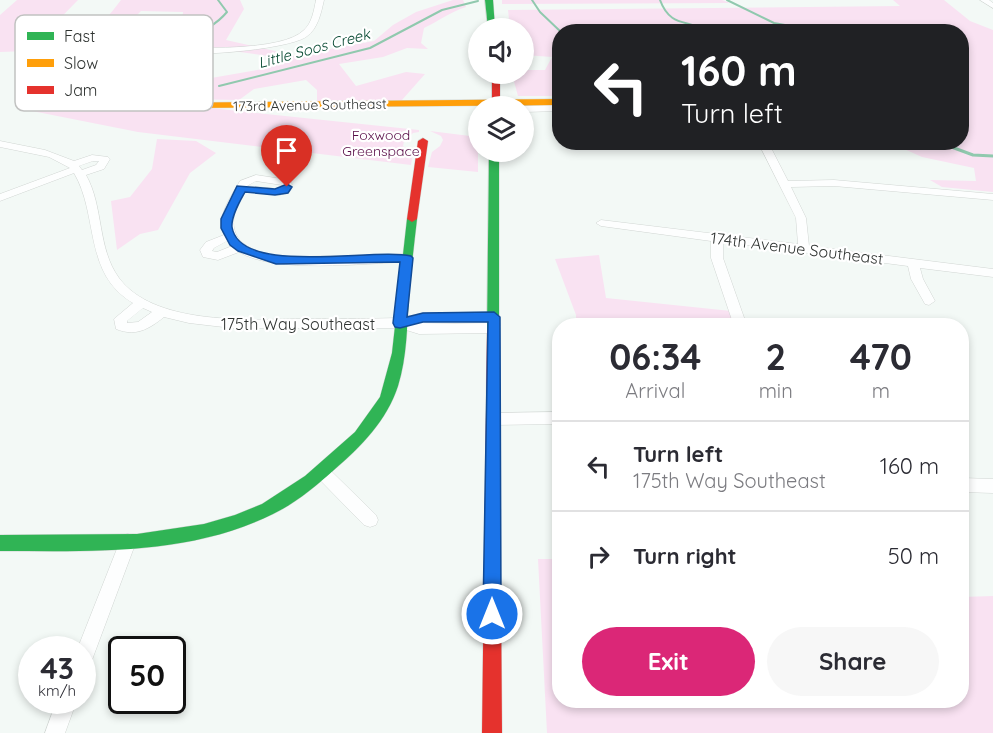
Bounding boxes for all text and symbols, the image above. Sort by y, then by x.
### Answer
legend [15,15,213,111]
map controls [468,18,534,162]
button: sound [468,18,534,84]
water label: Little Soos Creek [256,23,374,72]
text: Fast [64,26,95,46]
text: 160 m [681,44,797,97]
icon: left [582,48,660,126]
text: Slow [64,53,98,73]
text: Jam [64,80,97,100]
street label: 173rd Avenue Southeast [233,95,387,115]
button: layers [468,96,534,162]
text: Turn left [681,96,783,130]
pin [261,125,312,187]
park label: Foxwood Greenspace [342,126,420,160]
icon: arrive [270,134,303,167]
street label: 174th Avenue Southeast [709,227,885,269]
street label: 175th Way Southeast [221,314,375,334]
text: 06:34 [609,334,701,379]
text: 2 [765,334,786,379]
text: 470 [850,334,912,379]
text: Arrival [625,378,685,403]
text: min [759,378,793,403]
text: m [872,378,890,403]
text: Turn left [633,440,723,468]
icon: left [582,450,615,483]
text: 160 m [880,452,939,480]
text: 175th Way Southeast [633,468,826,493]
icon: right [582,540,615,573]
text: Turn right [633,542,737,570]
text: 50 m [888,542,939,570]
position arrow [460,582,524,646]
button: Exit [582,627,755,696]
button: Share [767,627,939,696]
speed limit sign: 50 [108,636,186,714]
text: 43 [40,649,74,687]
text: km/h [38,681,76,700]

